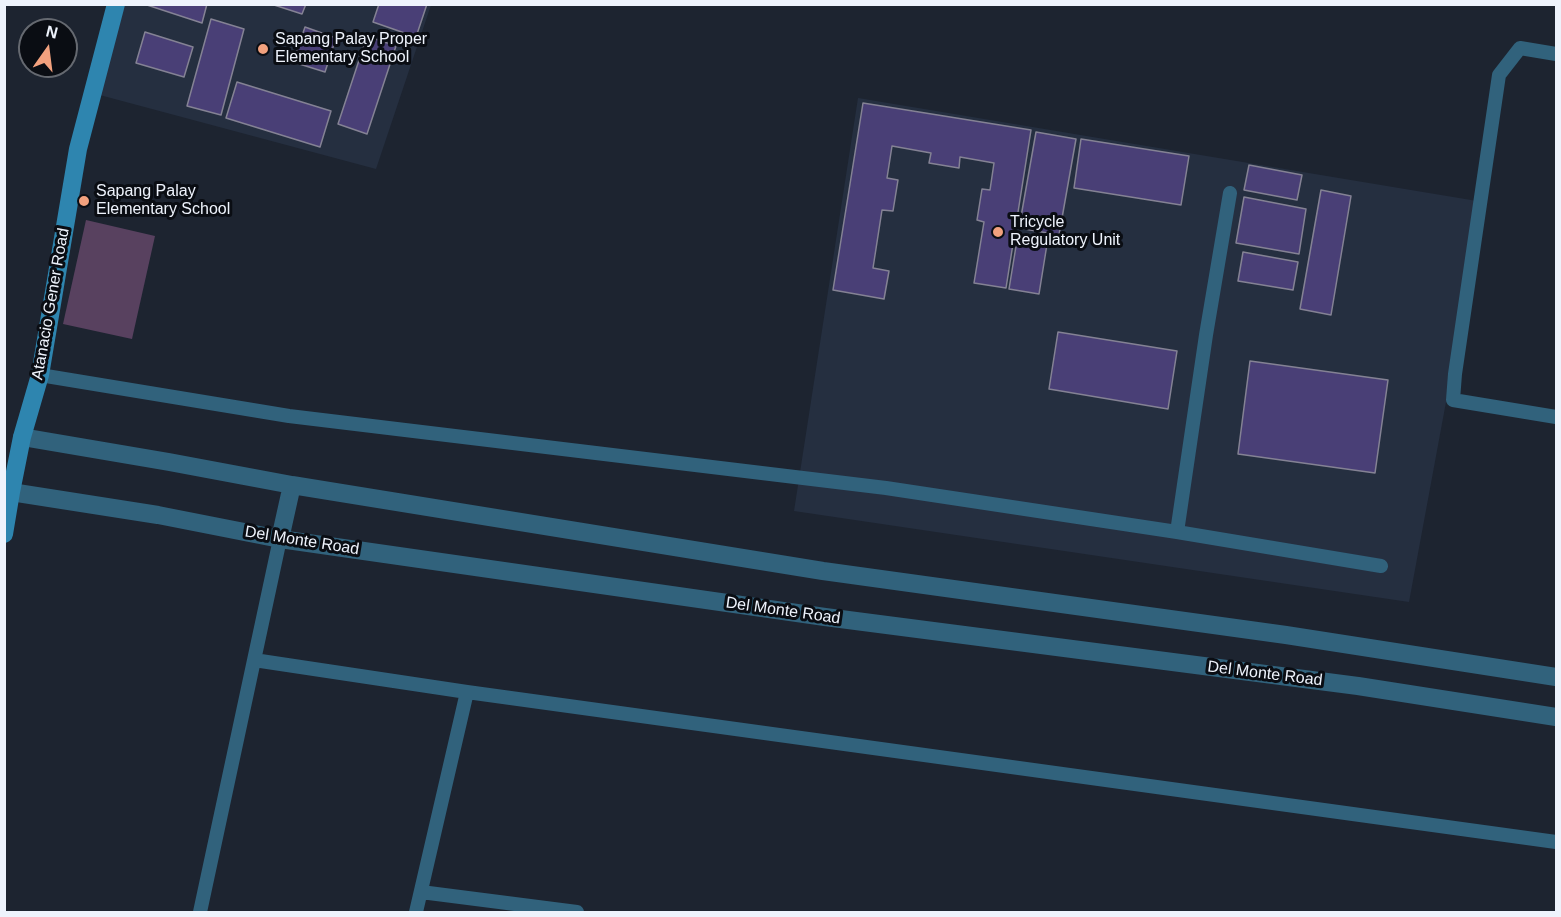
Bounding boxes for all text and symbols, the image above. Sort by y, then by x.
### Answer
north arrow [18,18,78,78]
text: N [44,22,60,42]
place label: Sapang Palay Proper Elementary School [275,30,427,68]
marker: Sapang Palay Proper Elementary School [256,42,270,56]
place label: Sapang Palay Elementary School [96,182,230,220]
marker: Sapang Palay Elementary School [77,194,91,208]
place label: Tricycle Regulatory Unit [1010,213,1120,251]
marker: Tricycle Regulatory Unit [991,225,1005,239]
street label: Atanacio Gener Road [28,227,74,381]
street label: Del Monte Road [243,522,361,560]
street label: Del Monte Road [724,593,842,629]
street label: Del Monte Road [1206,657,1324,691]

